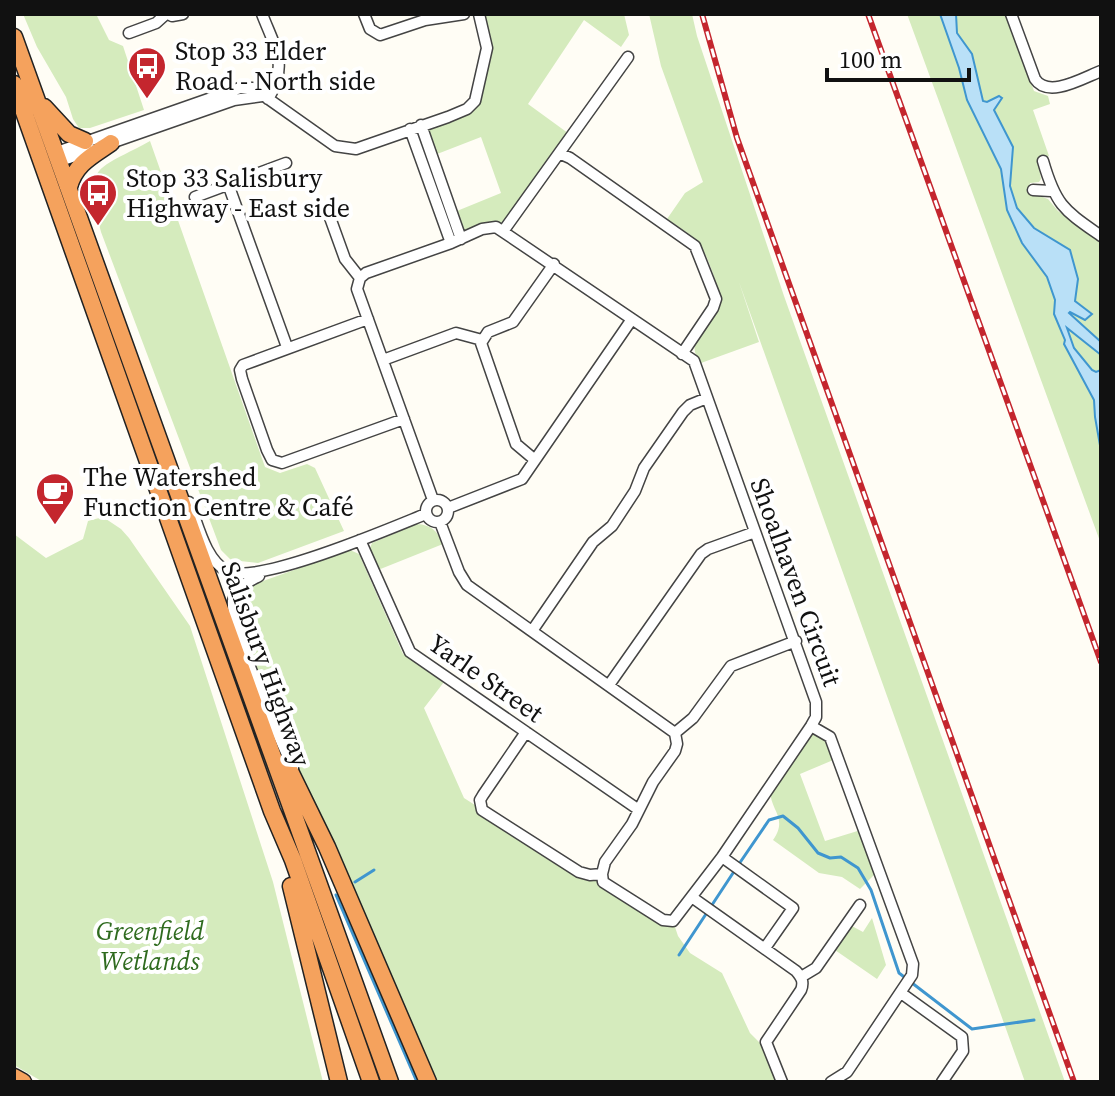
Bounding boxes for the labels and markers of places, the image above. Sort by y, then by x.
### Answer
place label: Stop 33 Elder Road - North side [175,33,376,99]
bus stop icon: Stop 33 Elder Road - North side [126,45,168,100]
place label: Stop 33 Salisbury Highway - East side [126,160,350,226]
bus stop icon: Stop 33 Salisbury Highway - East side [77,172,119,227]
place label: The Watershed Function Centre & Café [83,459,354,525]
cafe icon: The Watershed Function Centre & Café [34,471,76,526]

